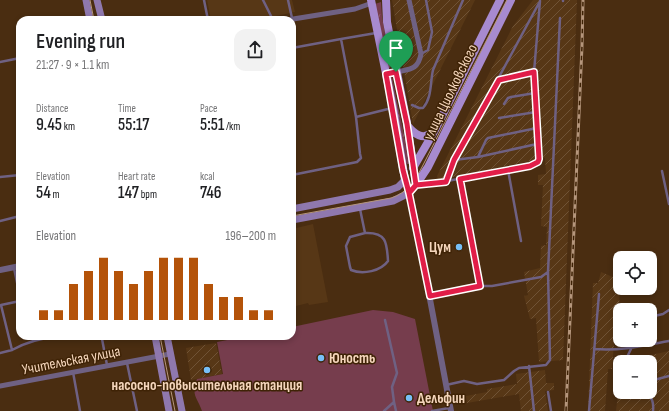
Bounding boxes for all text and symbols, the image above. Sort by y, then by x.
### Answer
text: Evening run [36,28,125,55]
button: share [234,29,276,71]
pin [379,31,413,72]
icon: arrive [385,37,407,59]
street label: улица Циолковского [419,41,482,143]
text: 21:27 · 9 × 1.1 km [36,57,109,73]
text: Distance [36,102,68,115]
text: Time [118,102,136,115]
text: Pace [200,102,218,115]
text: 9.45 [36,115,62,135]
text: 55:17 [118,115,149,135]
text: 5:51 [200,115,224,135]
text: km [62,120,75,133]
text: /km [224,120,240,133]
text: Elevation [36,170,70,183]
text: Heart rate [118,170,156,183]
text: kcal [200,170,215,183]
text: 54 [36,183,51,203]
text: 147 [118,183,139,203]
text: 746 [200,183,222,203]
text: m [51,188,60,201]
text: bpm [139,188,157,201]
text: Elevation [36,228,76,244]
text: 196–200 m [225,228,276,244]
place label: Цум [429,238,451,257]
marker: Цум [454,242,464,252]
map controls [613,251,657,399]
button: locate [613,251,657,295]
button: + [613,303,657,347]
street label: Учительская улица [20,342,122,379]
place label: Юность [329,349,375,368]
marker: Юность [316,353,326,363]
button: − [613,355,657,399]
marker: насосно-повысительная станция [202,365,212,375]
place label: насосно-повысительная станция [112,376,302,395]
place label: Дельфин [417,389,465,408]
marker: Дельфин [404,393,414,403]

